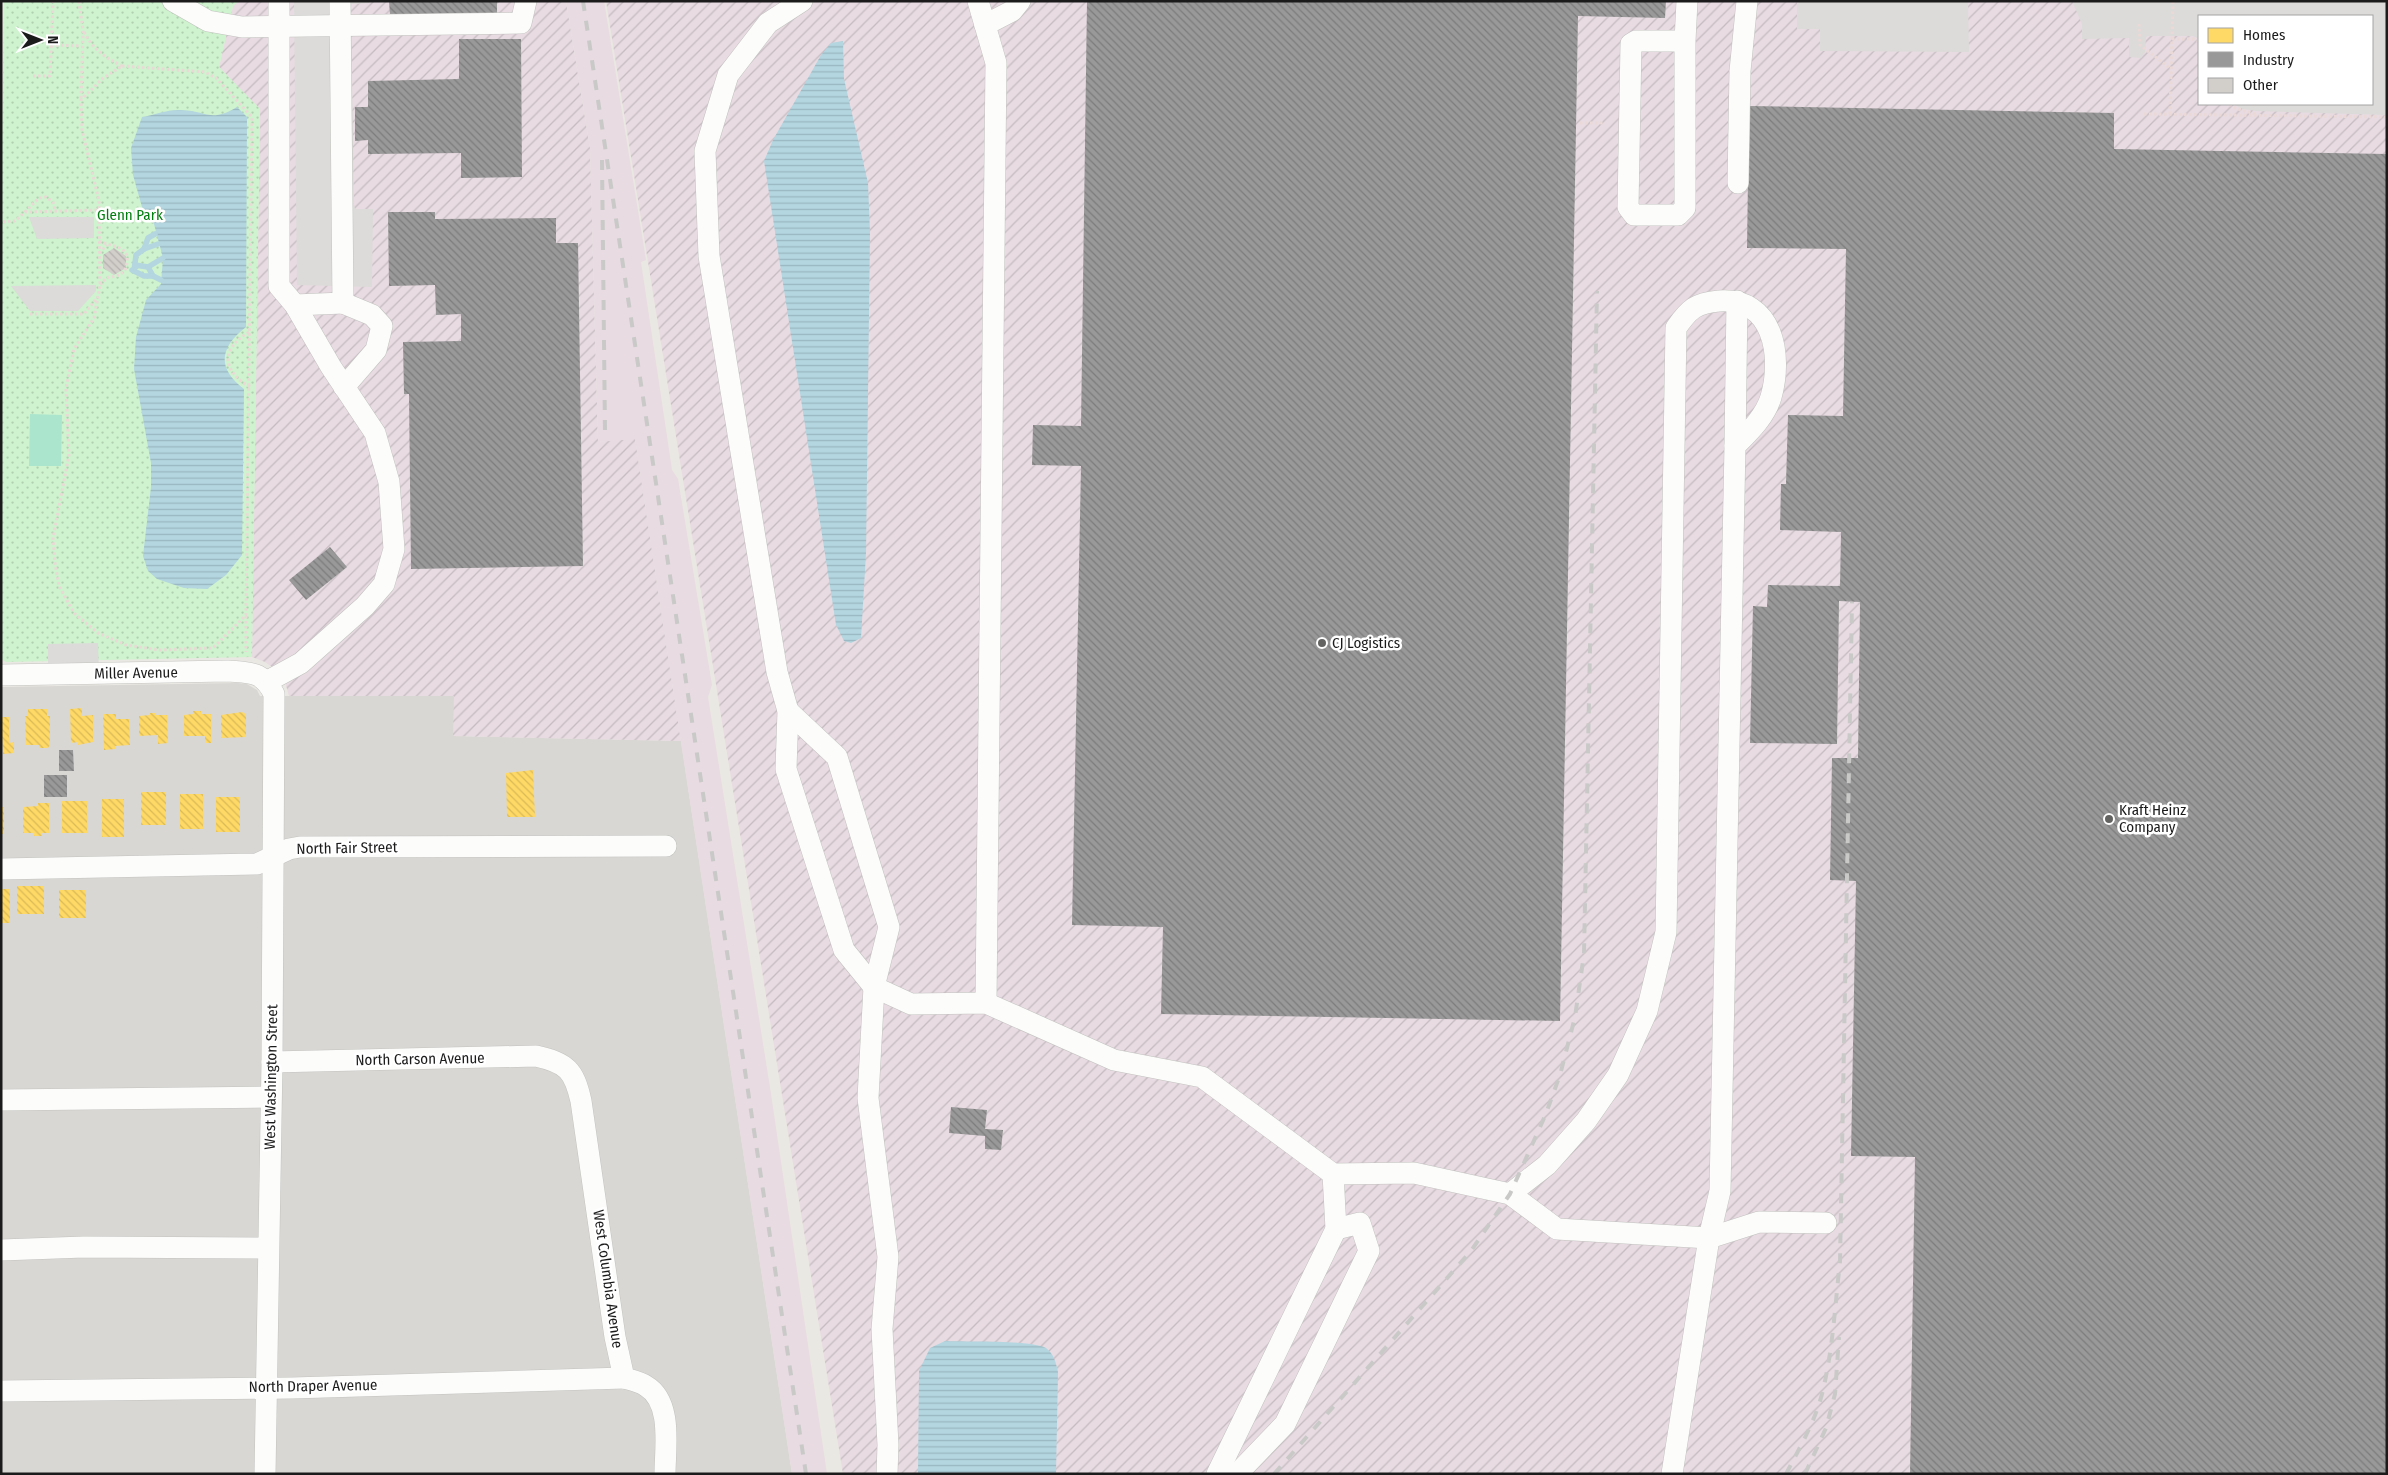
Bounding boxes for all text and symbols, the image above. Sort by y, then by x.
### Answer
north arrow [15,15,65,65]
legend [2198,15,2373,105]
text: Homes [2243,26,2285,44]
text: N [44,36,61,44]
text: Industry [2243,51,2294,69]
text: Other [2243,76,2279,94]
park label: Glenn Park [97,206,163,224]
place label: CJ Logistics [1332,634,1400,652]
marker: CJ Logistics [1316,637,1328,649]
street label: Miller Avenue [94,663,178,683]
place label: Kraft Heinz Company [2119,801,2186,836]
marker: Kraft Heinz Company [2103,813,2115,825]
street label: North Fair Street [296,838,398,858]
street label: West Washington Street [261,1004,281,1150]
street label: North Carson Avenue [355,1049,485,1069]
street label: West Columbia Avenue [589,1209,627,1349]
street label: North Draper Avenue [249,1376,377,1396]

